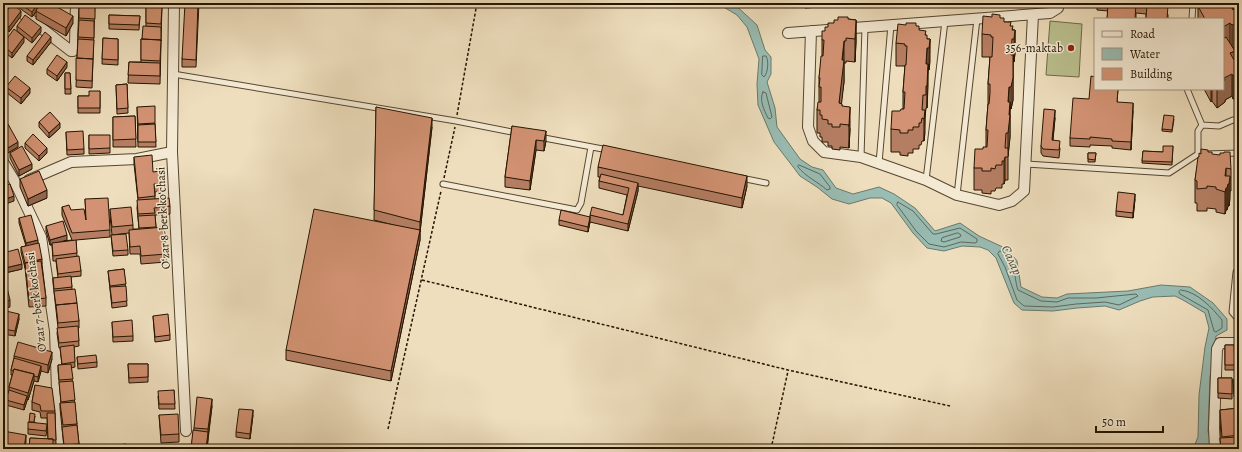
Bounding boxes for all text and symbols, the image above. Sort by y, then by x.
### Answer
legend [1094,18,1224,90]
text: Road [1130,26,1156,42]
place label: 356-maktab [1006,40,1063,56]
marker: 356-maktab [1066,43,1076,53]
text: Water [1129,46,1160,62]
text: Building [1130,66,1172,82]
street label: Oʻzar 8-berk koʻchasi [152,166,174,270]
water label: Салар [998,242,1026,278]
street label: O'zar 7-berk ko'chasi [22,251,50,353]
scale bar [1096,408,1163,434]
text: 50 m [1102,414,1126,430]

